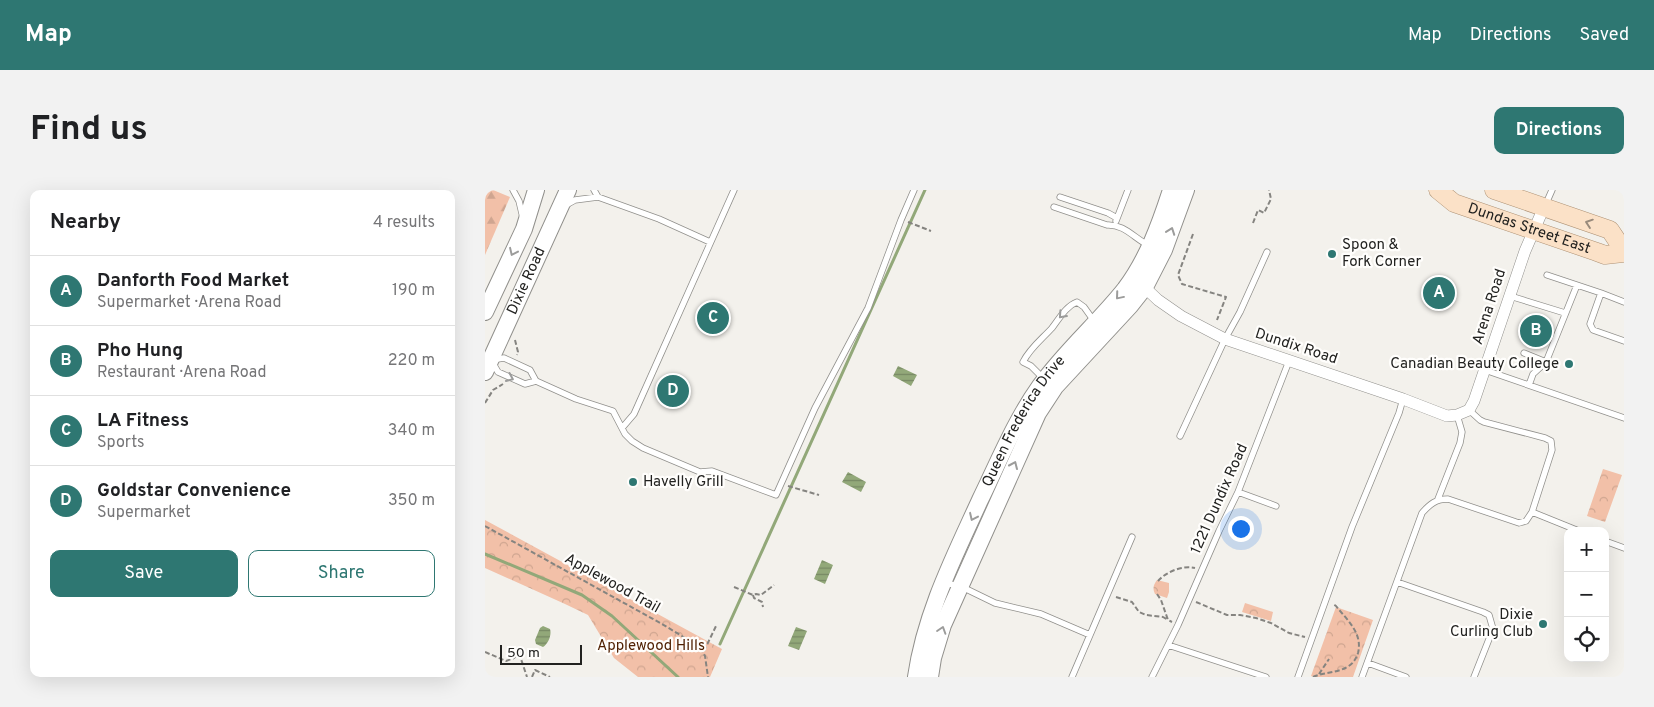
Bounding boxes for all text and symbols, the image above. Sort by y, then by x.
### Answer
text: Map [25,20,72,50]
text: Map [1408,24,1442,47]
text: Directions [1470,24,1552,47]
text: Saved [1580,24,1629,47]
button: Directions [1494,107,1624,154]
text: Find us [30,108,148,152]
street label: Dundas Street East [1465,199,1593,259]
text: Nearby [50,209,121,236]
text: 4 results [373,213,435,233]
one-way arrow [1585,219,1594,229]
one-way arrow [1165,227,1175,236]
place label: Spoon & Fork Corner [1342,236,1421,272]
street label: Dixie Road [503,244,550,318]
one-way arrow [509,247,520,256]
marker: Spoon & Fork Corner [1326,248,1338,260]
street label: Arena Road [1469,267,1511,347]
text: Danforth Food Market [97,269,289,293]
pin: A [1423,274,1455,312]
text: A [60,281,72,301]
text: 190 m [392,281,435,301]
one-way arrow [1116,290,1125,299]
text: Supermarket · Arena Road [97,293,281,313]
pin: C [697,299,729,337]
one-way arrow [1059,309,1068,318]
pin: B [1520,312,1552,350]
street label: Dundix Road [1252,325,1340,369]
text: Pho Hung [97,339,183,363]
text: B [60,351,72,371]
text: 220 m [388,351,435,371]
street label: Queen Frederica Drive [978,352,1070,490]
place label: Canadian Beauty College [1390,355,1559,374]
marker: Canadian Beauty College [1563,358,1575,370]
text: Restaurant · Arena Road [97,363,266,383]
one-way arrow [505,371,514,382]
pin: D [657,372,689,410]
text: LA Fitness [97,409,189,433]
text: C [61,421,71,441]
text: 340 m [388,421,435,441]
text: Sports [97,433,145,453]
street label: 1221 Dundix Road [1187,441,1253,557]
one-way arrow [1007,461,1018,470]
place label: Havelly Grill [643,473,724,492]
marker: Havelly Grill [627,476,639,488]
text: Goldstar Convenience [97,479,291,503]
text: D [60,491,72,511]
text: 350 m [388,491,435,511]
text: Supermarket [97,503,191,523]
one-way arrow [968,512,979,521]
your location [1228,516,1254,542]
map controls [1564,527,1609,662]
button: + [1564,527,1609,572]
button: Save [50,550,238,597]
button: Share [248,550,435,597]
street label: Applewood Trail [561,550,663,618]
button: − [1564,572,1609,617]
place label: Dixie Curling Club [1450,606,1533,642]
button: locate [1564,617,1609,662]
marker: Dixie Curling Club [1537,618,1549,630]
one-way arrow [936,626,946,634]
park label: Applewood Hills [597,637,705,656]
scale bar [500,642,583,665]
text: 50 m [507,645,540,662]

